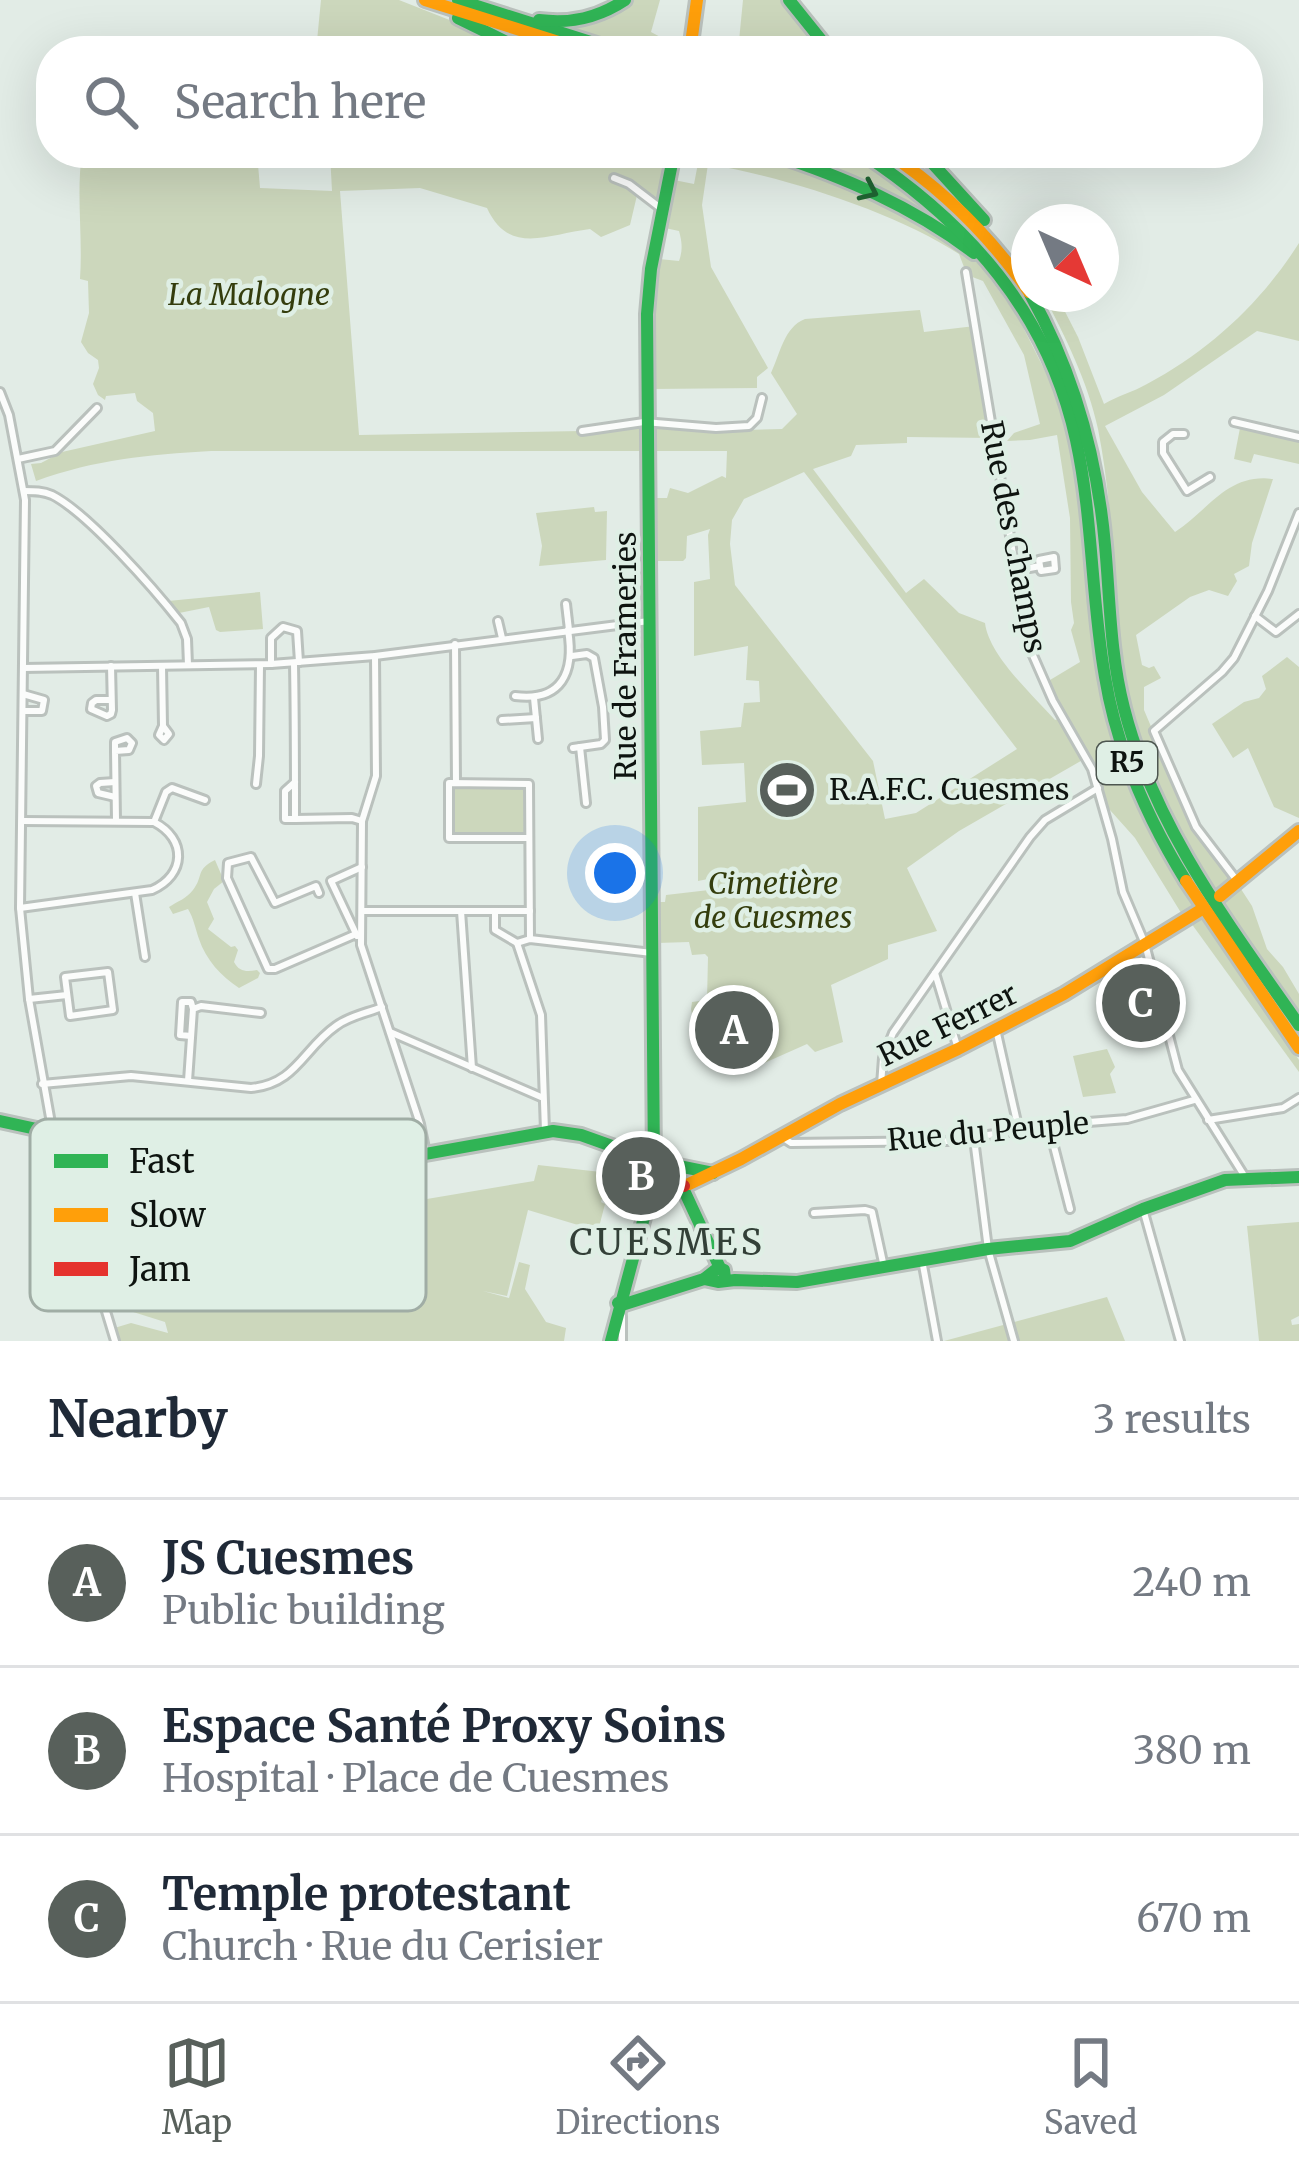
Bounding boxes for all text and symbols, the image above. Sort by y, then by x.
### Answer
search box [36,36,1263,168]
icon: search [78,69,144,135]
text: Search here [174,74,426,130]
one-way arrow [857,176,878,200]
north arrow [1011,204,1119,312]
park label: La Malogne [168,275,330,313]
street label: Rue des Champs [973,417,1055,656]
street label: Rue de Frameries [606,532,644,781]
road number: R5 [1097,742,1157,784]
sports icon: R.A.F.C. Cuesmes [756,759,818,821]
place label: R.A.F.C. Cuesmes [829,770,1070,808]
your location [585,843,645,903]
park label: Cimetière de Cuesmes [694,864,852,936]
pin: C [1102,958,1180,1048]
street label: Rue Ferrer [872,974,1023,1074]
pin: A [695,985,773,1075]
street label: Rue du Peuple [886,1103,1090,1159]
legend [30,1119,426,1311]
pin: B [602,1131,680,1221]
text: Fast [129,1141,195,1182]
text: Slow [129,1195,207,1236]
district label: CUESMES [569,1220,765,1265]
text: Jam [128,1249,191,1290]
text: Nearby [48,1387,228,1451]
text: 3 results [1093,1395,1251,1444]
text: JS Cuesmes [162,1530,414,1586]
text: A [73,1558,101,1607]
text: 240 m [1132,1558,1251,1607]
text: Public building [162,1586,445,1635]
text: Espace Santé Proxy Soins [162,1698,726,1754]
text: B [73,1726,101,1775]
text: 380 m [1133,1726,1251,1775]
text: Hospital · Place de Cuesmes [162,1754,669,1803]
text: Temple protestant [162,1866,571,1922]
text: C [74,1894,100,1943]
text: 670 m [1136,1894,1251,1943]
text: Church · Rue du Cerisier [162,1922,603,1971]
tab: Map [162,2030,232,2143]
tab: Directions [555,2030,720,2143]
tab: Saved [1044,2030,1137,2143]

